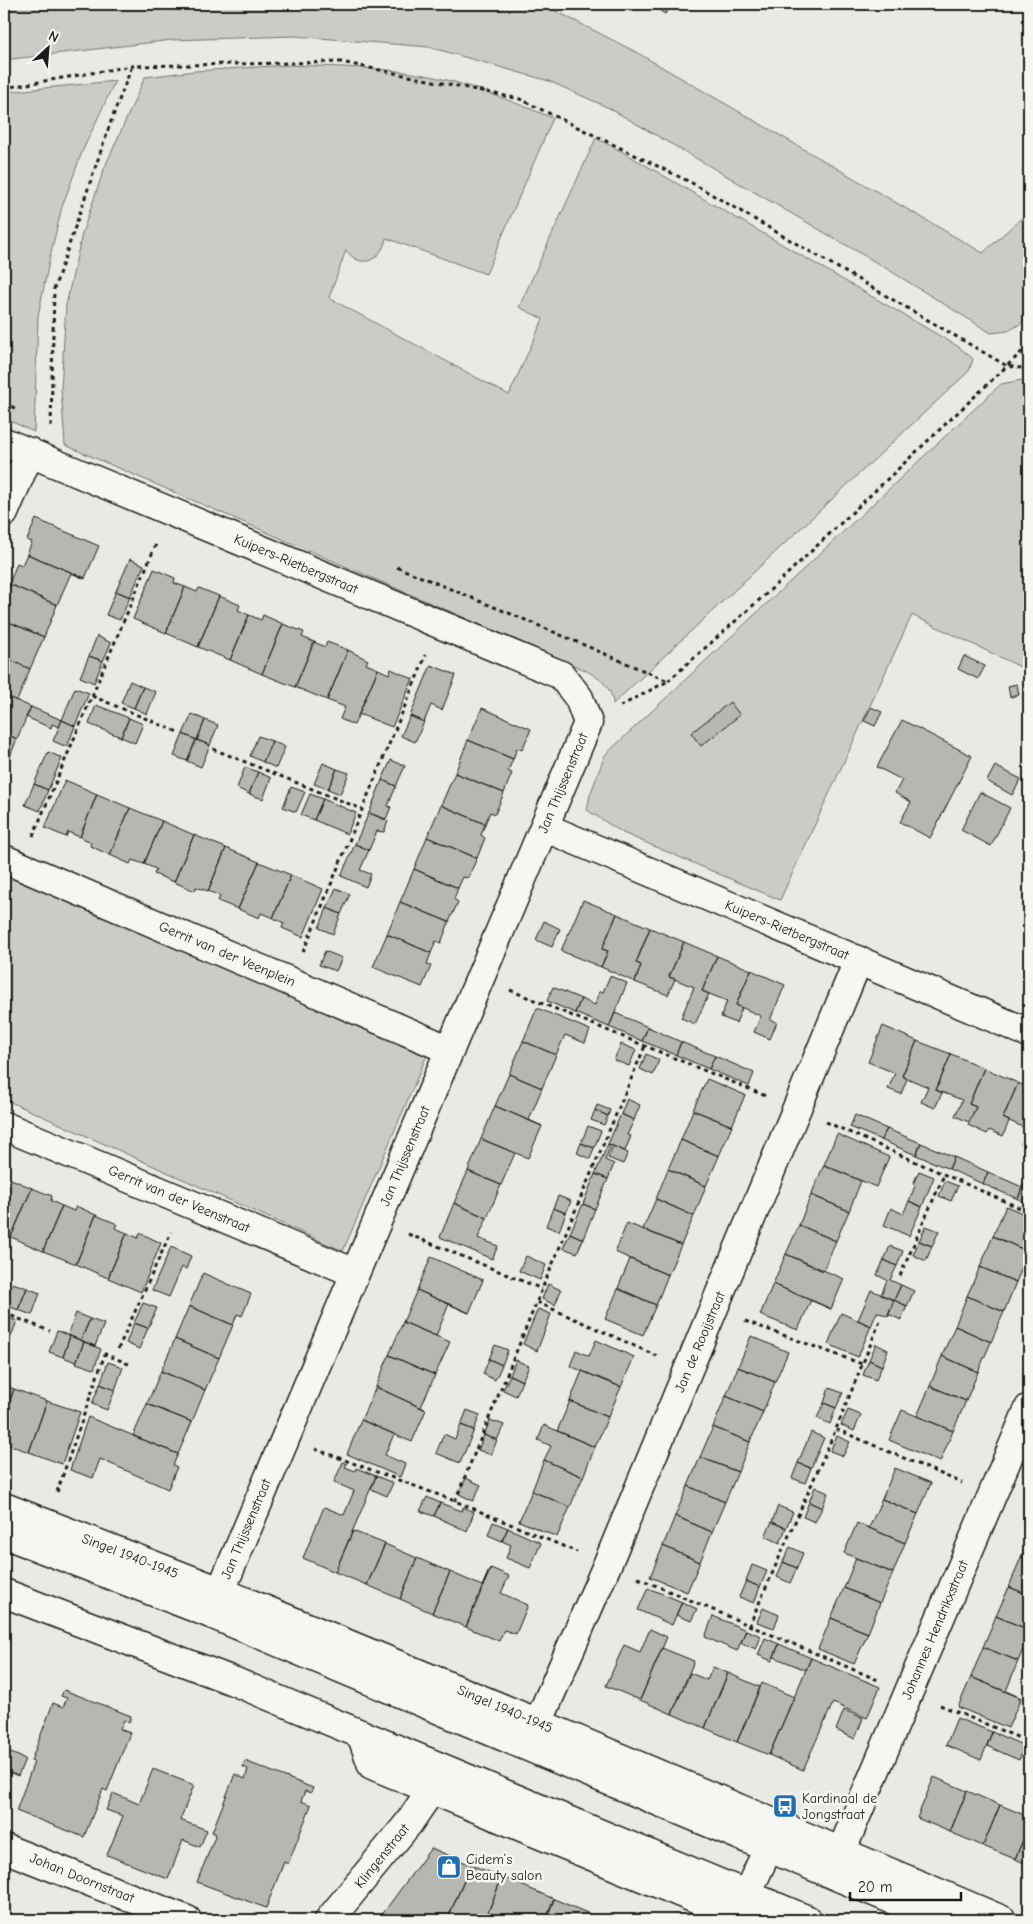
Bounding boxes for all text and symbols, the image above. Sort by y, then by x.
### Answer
north arrow [22,22,72,72]
text: N [46,27,61,46]
street label: Kuipers-Rietbergstraat [232,530,361,598]
street label: Jan Thijssenstraat [534,729,592,836]
street label: Kuipers-Rietbergstraat [723,896,852,964]
street label: Gerrit van der Veenplein [156,918,298,990]
street label: Jan Thijssenstraat [376,1102,434,1209]
street label: Gerrit van der Veenstraat [106,1161,253,1237]
street label: Jan de Rooijstraat [671,1288,729,1395]
street label: Jan Thijssenstraat [217,1475,275,1582]
street label: Singel 1940-1945 [79,1530,181,1582]
street label: Johannes Hendrikxstraat [898,1557,972,1702]
street label: Singel 1940-1945 [455,1681,555,1737]
place label: Kardinaal de Jongstraat [802,1790,877,1823]
bus stop icon: Kardinaal de Jongstraat [772,1793,798,1819]
street label: Klingenstraat [351,1820,414,1891]
street label: Johan Doornstraat [27,1849,138,1907]
place label: Cidem’s Beauty salon [466,1851,542,1884]
shop icon: Cidem’s Beauty salon [436,1854,462,1880]
scale bar [850,1869,962,1901]
text: 20 m [858,1878,892,1896]

